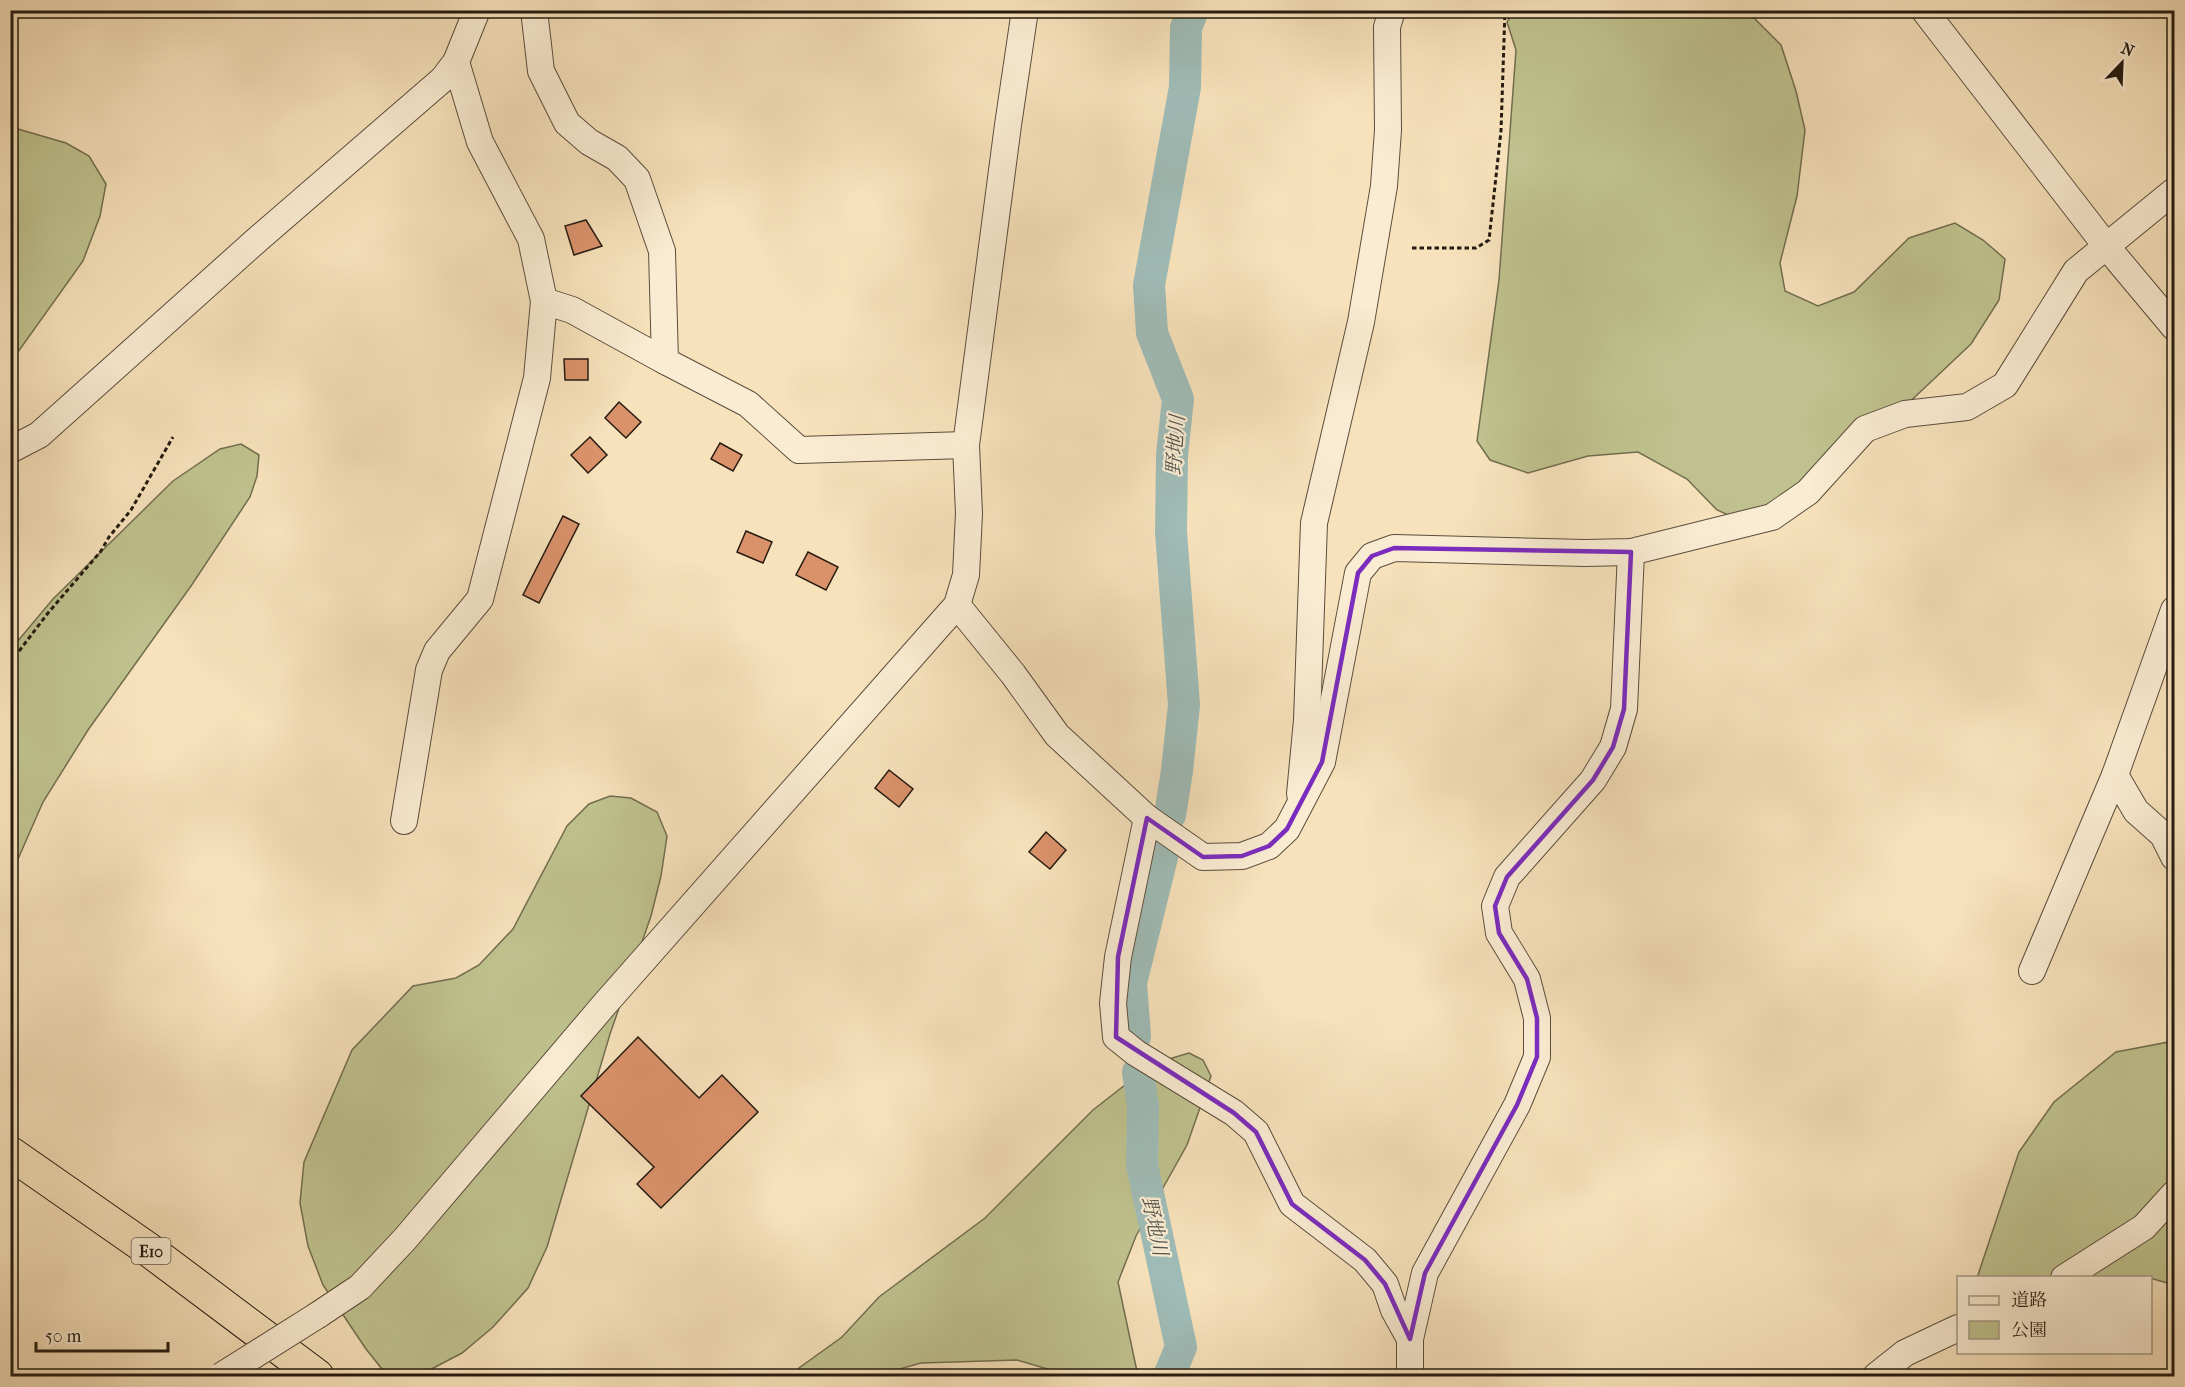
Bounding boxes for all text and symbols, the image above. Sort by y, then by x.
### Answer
north arrow [2092,33,2152,93]
text: N [2118,39,2138,61]
water label: 野地川 [1162,412,1189,476]
water label: 野地川 [1137,1194,1172,1260]
road number: E10 [132,1238,170,1264]
legend [1957,1276,2152,1354]
text: 道路 [2011,1290,2047,1311]
scale bar [36,1315,168,1353]
text: 公園 [2011,1320,2047,1341]
text: 50 m [45,1326,82,1347]

